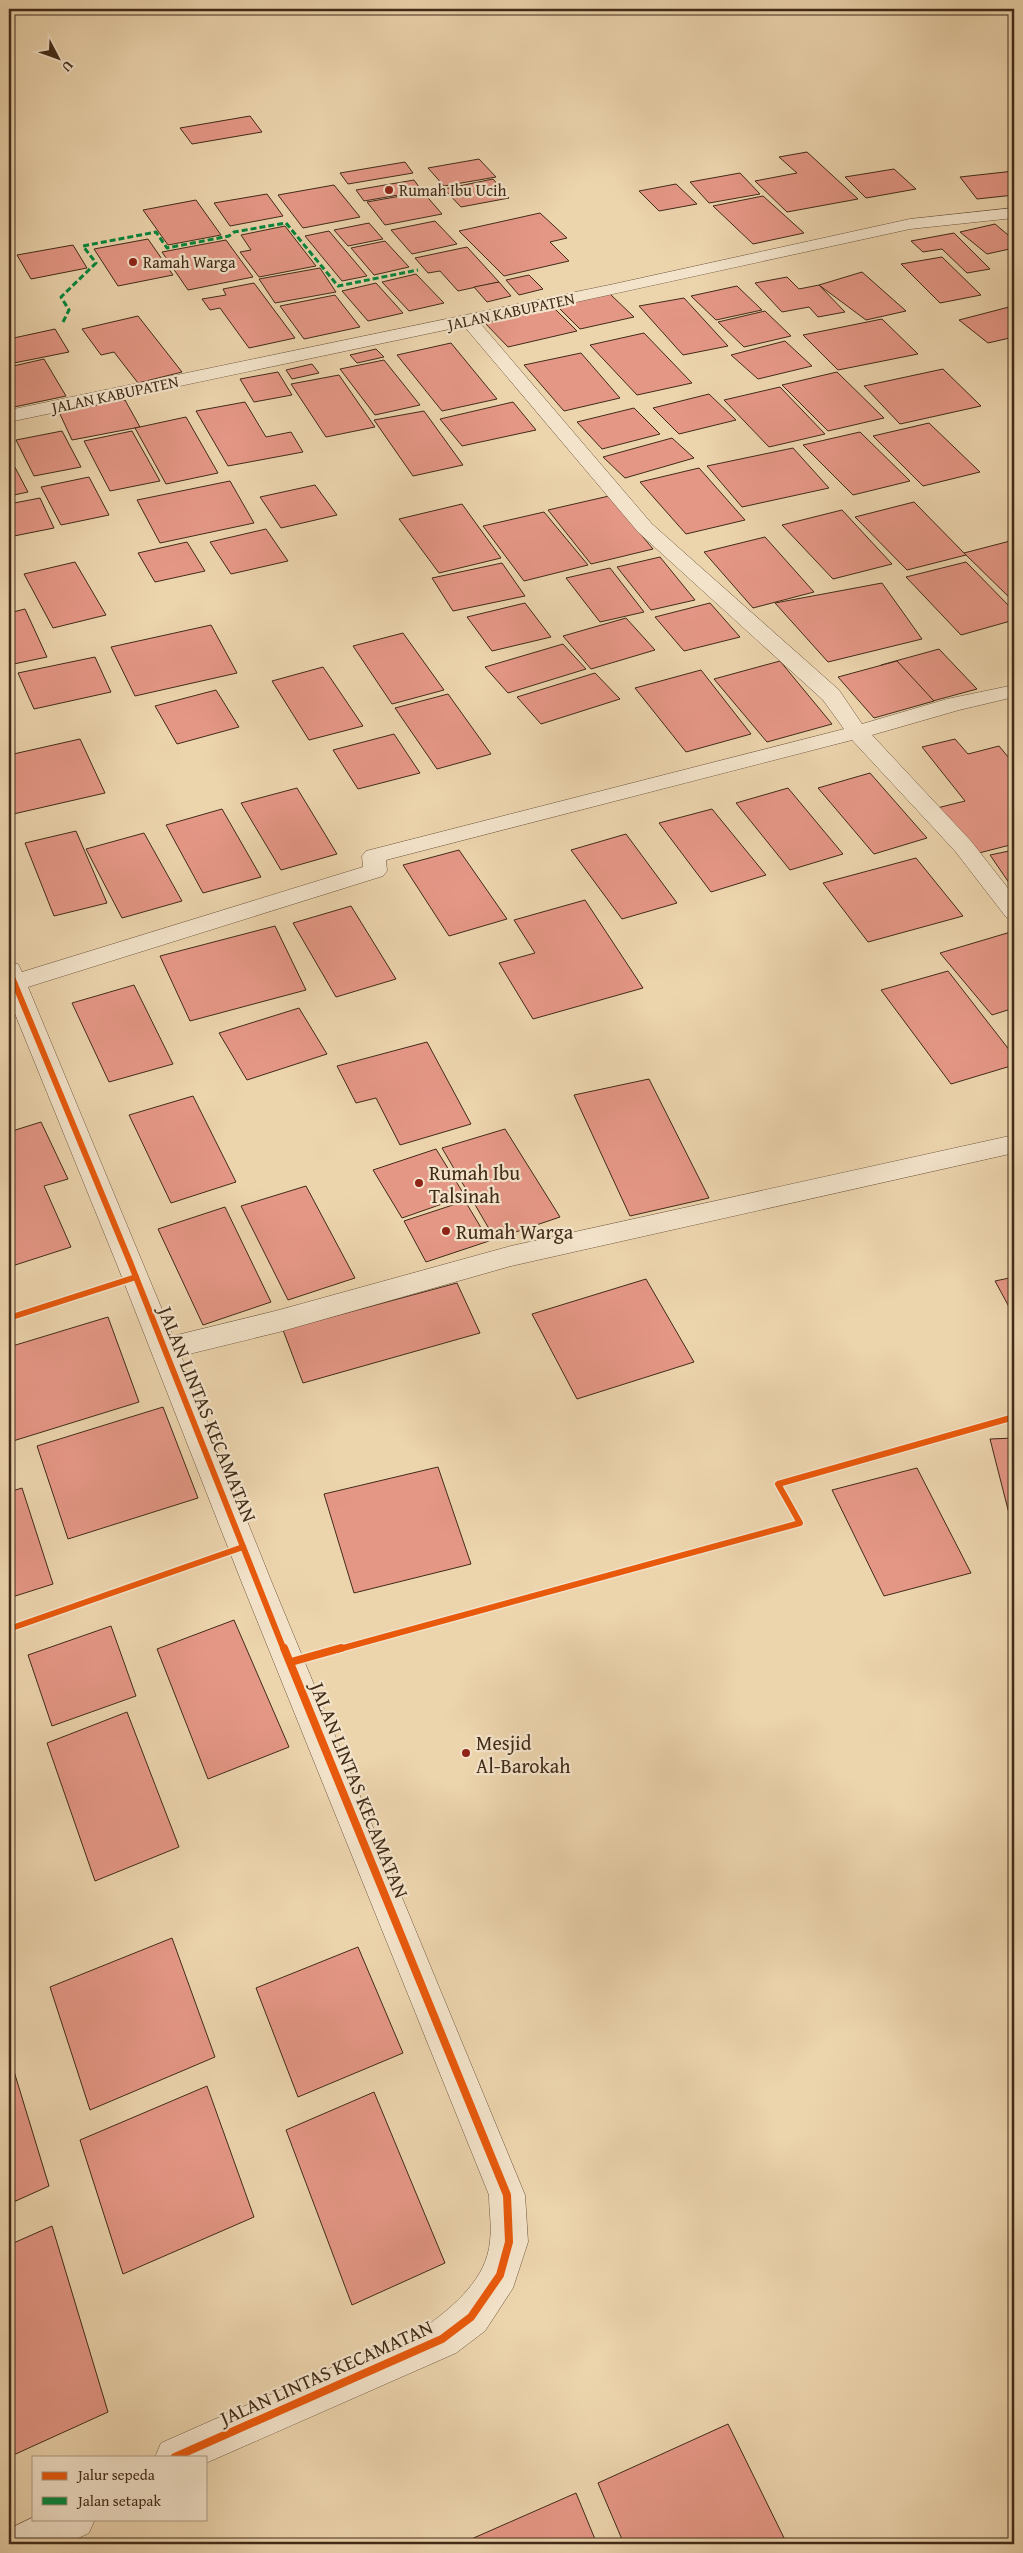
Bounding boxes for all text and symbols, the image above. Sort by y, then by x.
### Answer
north arrow [32,32,82,82]
text: U [57,56,78,77]
place label: Rumah Ibu Ucih [399,178,507,202]
marker: Rumah Ibu Ucih [383,184,395,196]
place label: Ramah Warga [143,250,236,274]
marker: Ramah Warga [127,256,139,268]
street label: JALAN KABUPATEN [443,286,577,337]
street label: JALAN KABUPATEN [47,369,181,420]
place label: Rumah Ibu Talsinah [429,1158,520,1210]
marker: Rumah Ibu Talsinah [413,1177,425,1189]
place label: Rumah Warga [456,1217,574,1246]
marker: Rumah Warga [440,1225,452,1237]
street label: JALAN LINTAS KECAMATAN [150,1299,265,1526]
street label: JALAN LINTAS KECAMATAN [302,1675,417,1902]
place label: Mesjid Al-Barokah [476,1728,570,1780]
marker: Mesjid Al-Barokah [460,1747,472,1759]
street label: JALAN LINTAS KECAMATAN [212,2312,437,2433]
legend [32,2456,208,2520]
text: Jalur sepeda [76,2464,155,2485]
text: Jalan setapak [76,2490,161,2511]

